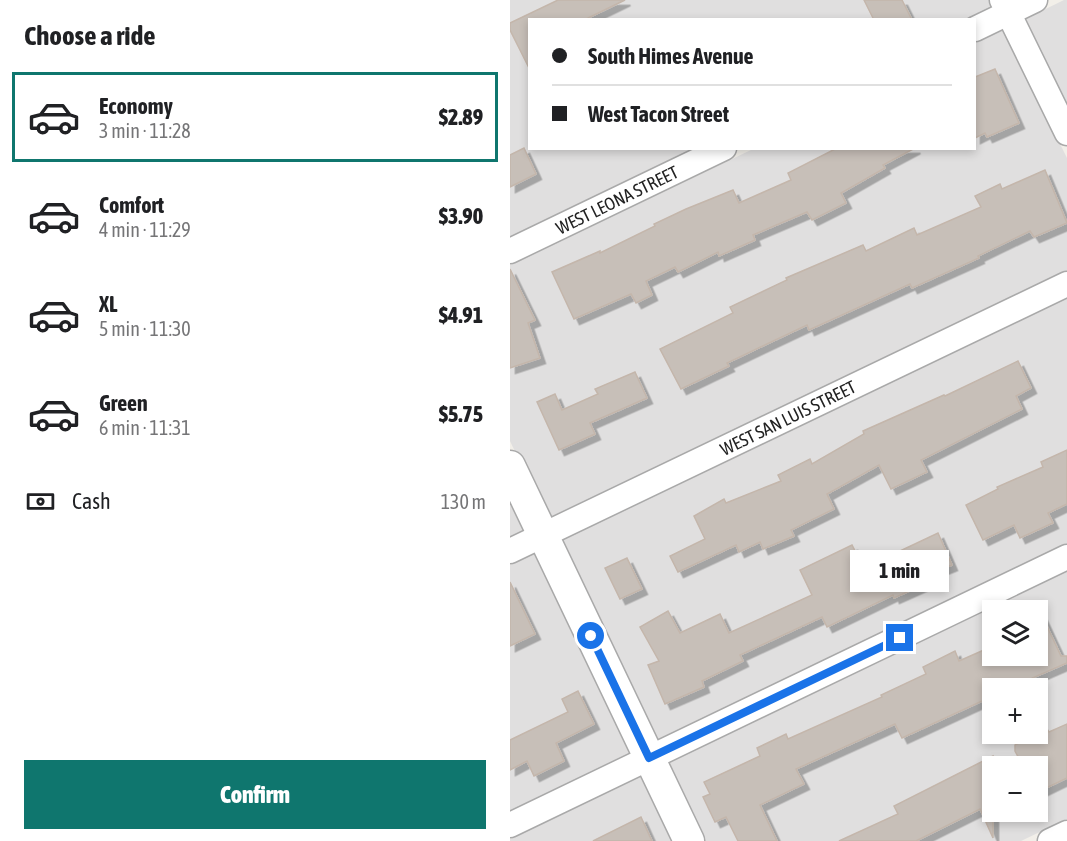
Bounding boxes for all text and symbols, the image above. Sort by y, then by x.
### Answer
text: Choose a ride [24,20,156,51]
text: South Himes Avenue [588,43,754,69]
icon: car [27,90,81,144]
text: Economy [99,93,173,119]
text: West Tacon Street [588,101,729,127]
text: $2.89 [439,104,483,130]
text: 3 min · 11:28 [99,119,191,142]
street label: WEST LEONA STREET [552,161,682,239]
icon: car [27,189,81,243]
text: Comfort [99,192,164,218]
text: $3.90 [439,203,483,229]
text: 4 min · 11:29 [99,218,191,241]
icon: car [27,288,81,342]
text: XL [99,291,117,317]
text: $4.91 [439,302,483,328]
text: 5 min · 11:30 [99,317,191,340]
street label: WEST SAN LUIS STREET [717,376,859,460]
icon: car [27,387,81,441]
text: Green [99,390,148,416]
text: $5.75 [439,401,483,427]
text: 6 min · 11:31 [99,416,191,439]
icon: cash [24,485,57,518]
text: Cash [72,488,111,514]
text: 130 m [441,490,486,513]
callout: 1 min [850,551,950,593]
text: 1 min [879,559,920,582]
map controls [982,600,1048,822]
button: layers [982,600,1048,666]
route start [577,622,604,649]
route end [886,624,913,651]
button: + [982,678,1048,744]
button: − [982,756,1048,822]
button: Confirm [24,760,486,829]

